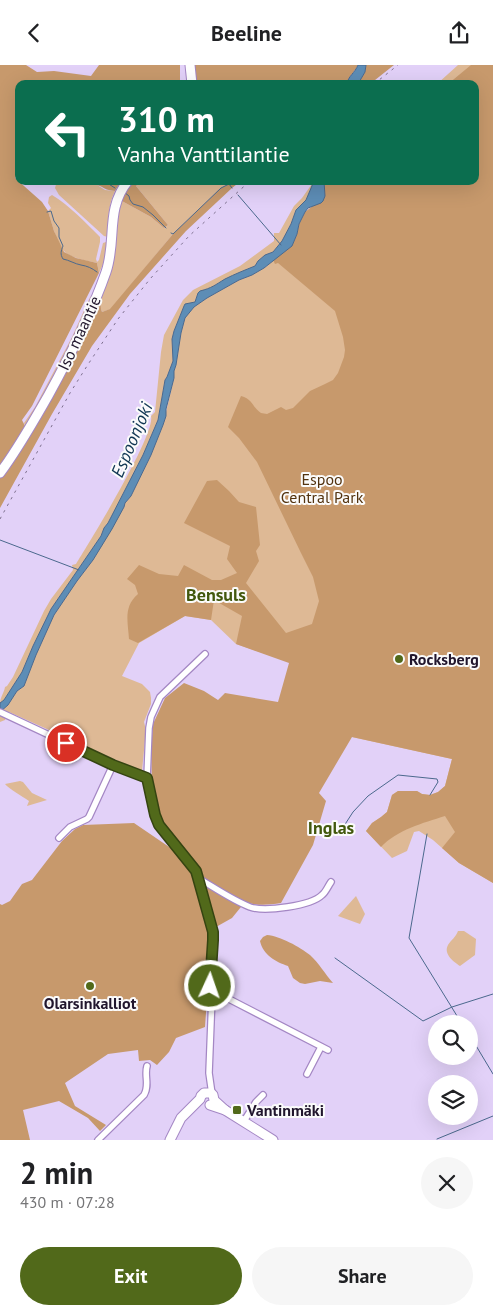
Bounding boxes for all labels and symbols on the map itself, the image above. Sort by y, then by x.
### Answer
street label: Iso maantie [53,293,105,373]
water label: Espoonjoki [106,398,158,481]
park label: Espoo Central Park [281,469,364,507]
district label: Bensuls [186,583,246,606]
place label: Rocksberg [409,649,479,669]
marker: Rocksberg [393,653,405,665]
pin [45,722,87,764]
district label: Inglas [308,816,355,839]
position arrow [183,959,235,1011]
marker: Olarsinkalliot [84,980,96,992]
place label: Olarsinkalliot [44,993,137,1013]
place label: Vantinmäki [246,1100,324,1120]
marker: Vantinmäki [231,1104,243,1116]

